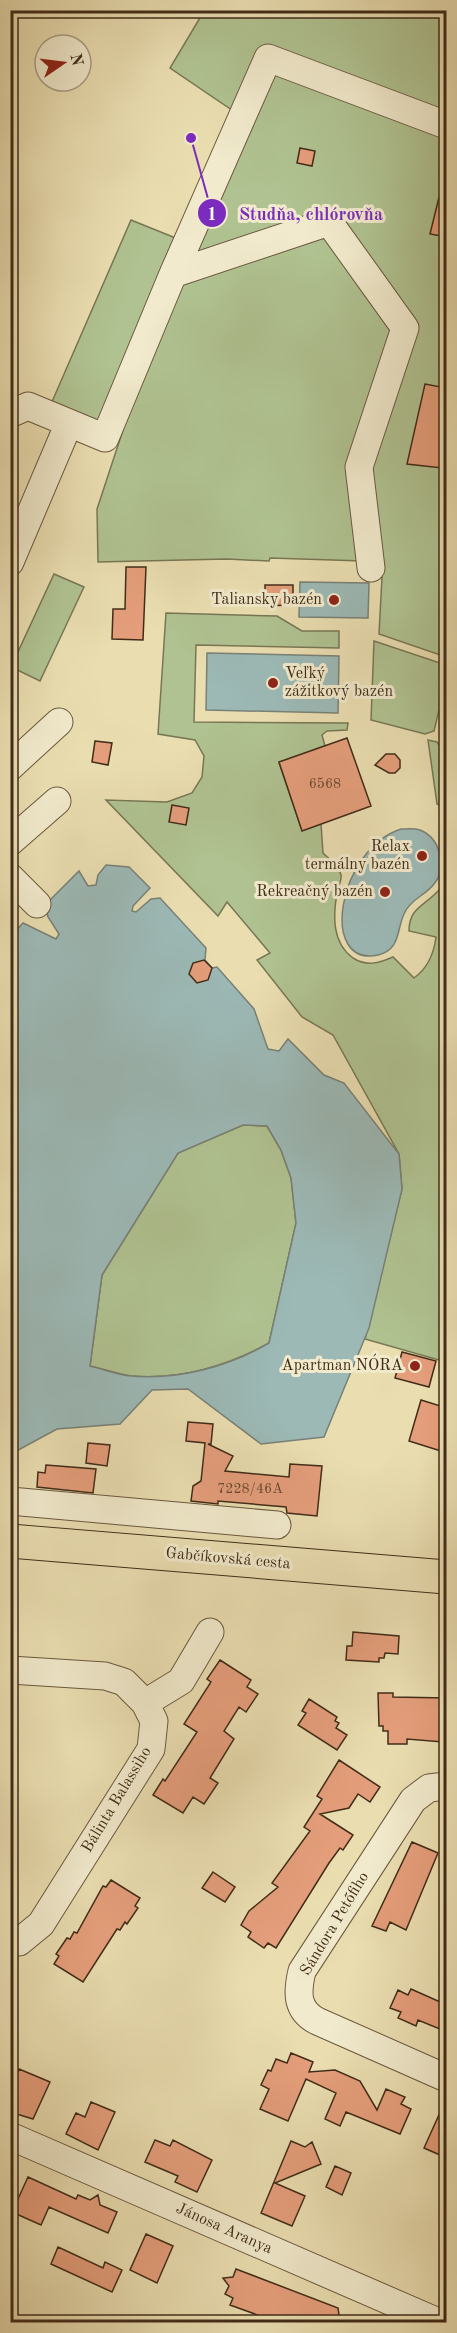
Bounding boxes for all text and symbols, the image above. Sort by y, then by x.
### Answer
north arrow [33,33,93,93]
text: N [66,52,85,68]
callout: Studňa, chlórovňa [197,195,395,231]
text: 1 [207,206,217,224]
text: Studňa, chlórovňa [239,206,383,224]
place label: Taliansky bazén [211,592,322,608]
marker: Taliansky bazén [327,593,341,607]
place label: Veľký zážitkový bazén [285,666,393,700]
marker: Veľký zážitkový bazén [266,676,280,690]
house number: 6568 [309,777,341,791]
place label: Relax termálny bazén [305,839,410,873]
marker: Relax termálny bazén [415,849,429,863]
place label: Rekreačný bazén [256,884,373,900]
marker: Rekreačný bazén [378,885,392,899]
place label: Apartman NÓRA [281,1353,403,1374]
marker: Apartman NÓRA [408,1359,422,1373]
house number: 7228/46A [217,1482,283,1496]
street label: Gabčíkovská cesta [165,1546,291,1572]
street label: Bálinta Balassiho [79,1744,155,1856]
street label: Sándora Petőfiho [298,1869,372,1979]
street label: Jánosa Aranya [173,2201,275,2257]

